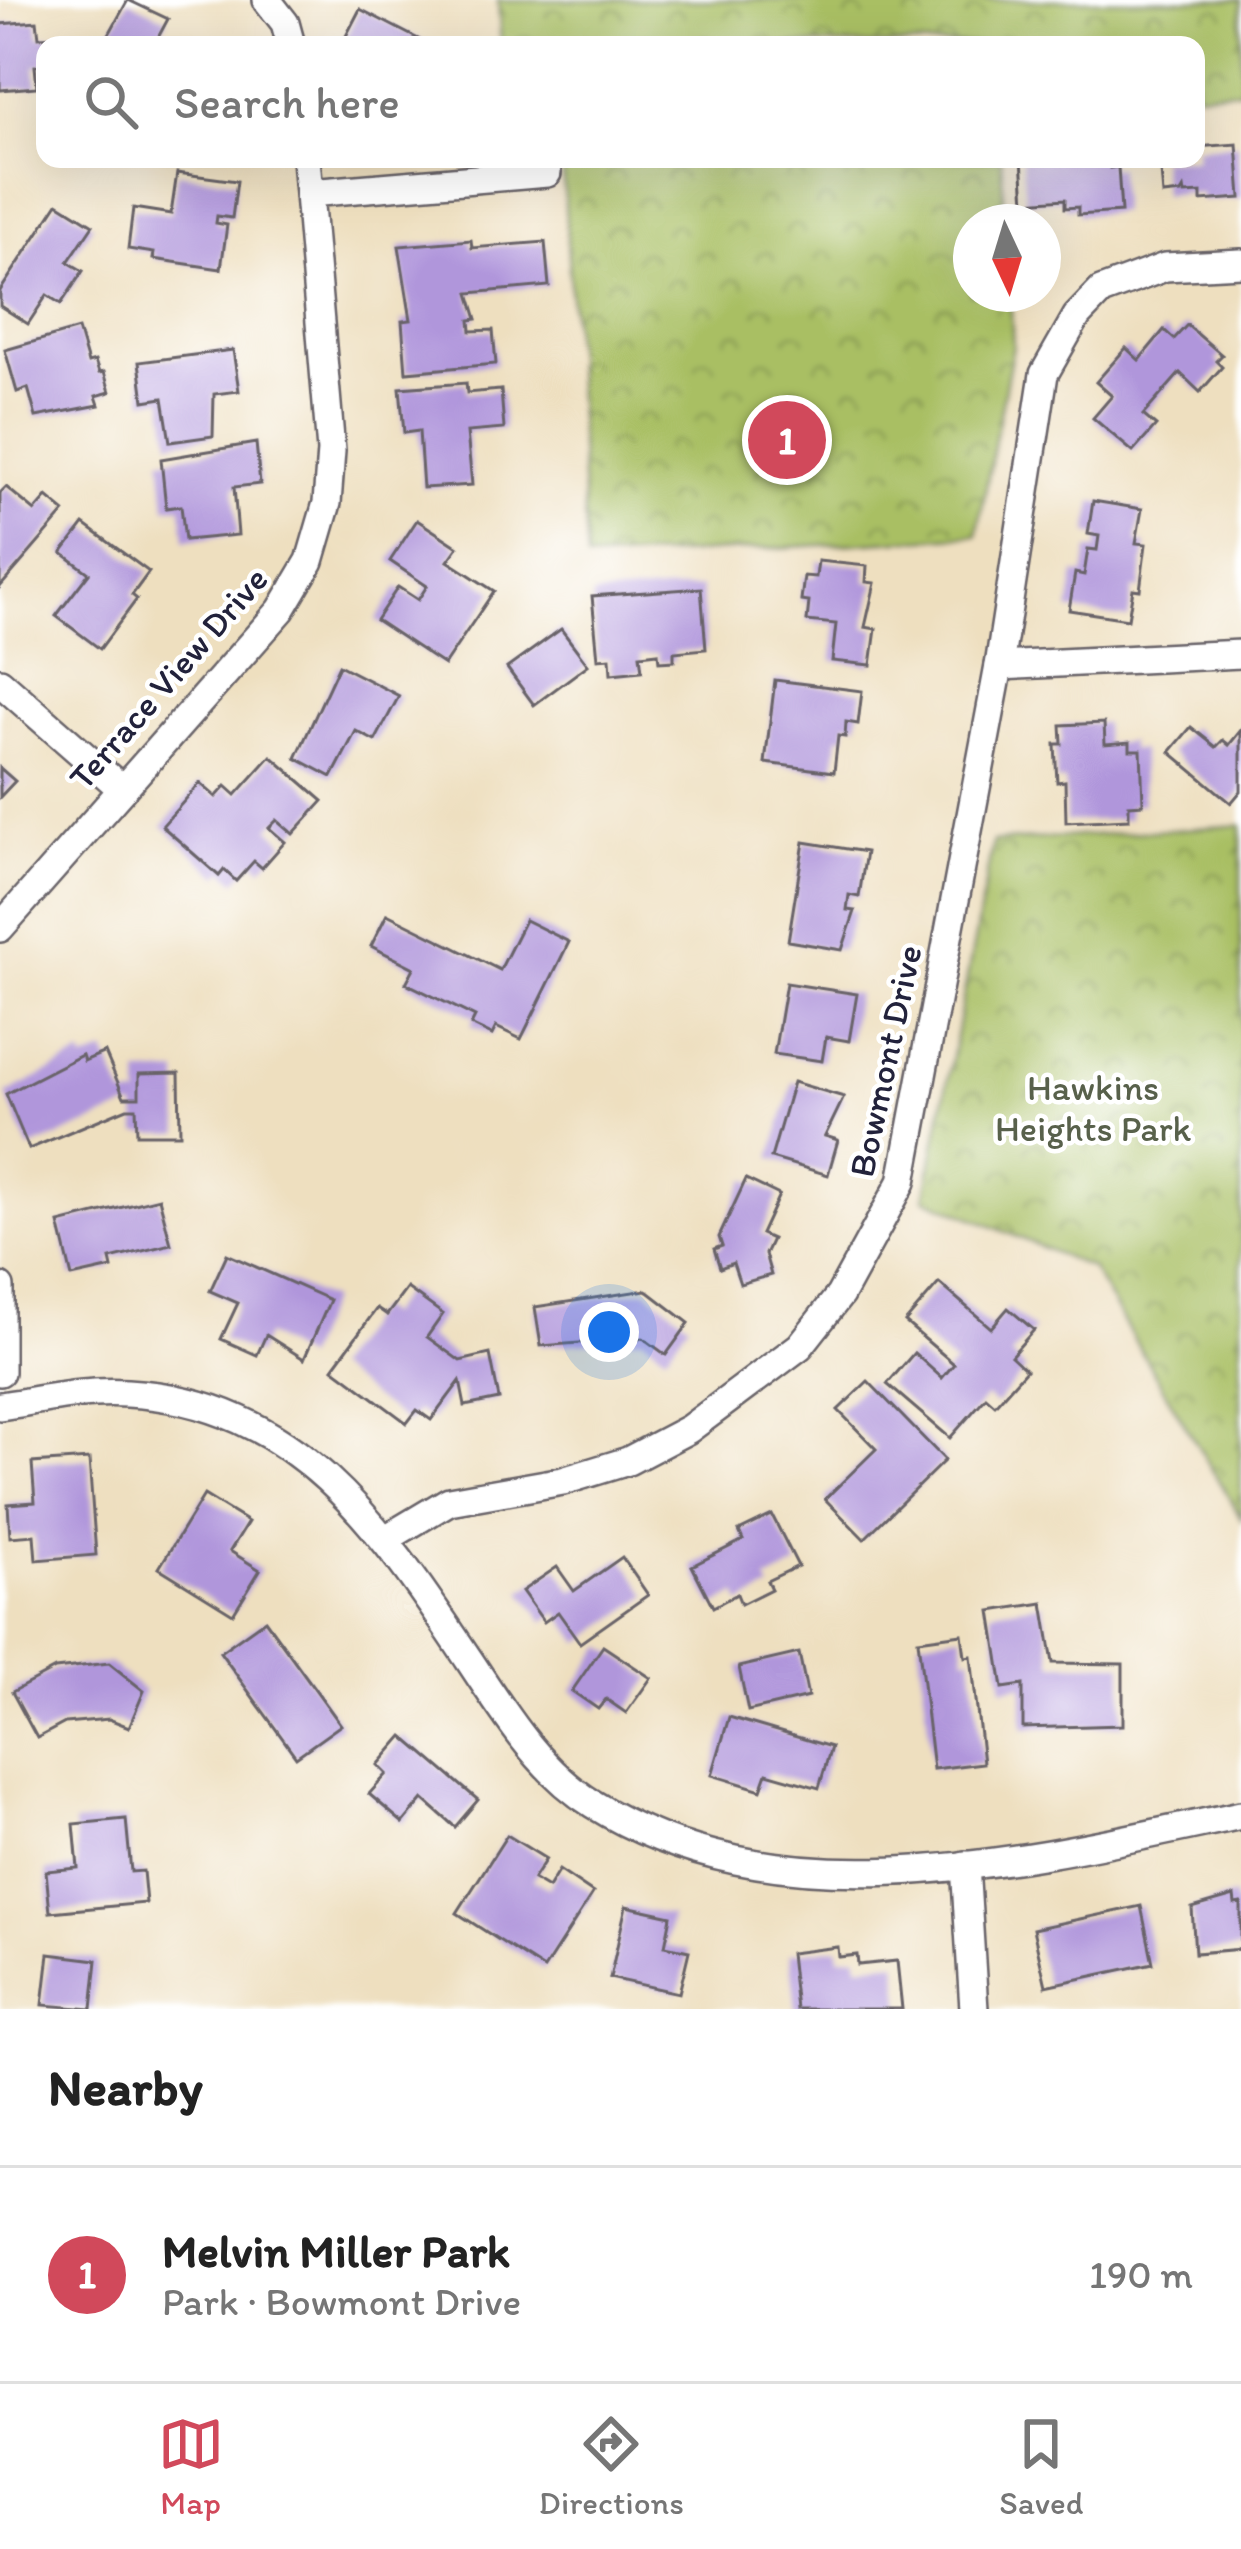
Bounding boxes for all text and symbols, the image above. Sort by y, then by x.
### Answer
search box [36,36,1205,168]
icon: search [78,69,144,135]
text: Search here [174,75,400,129]
north arrow [953,204,1061,312]
pin: 1 [748,395,826,485]
street label: Terrace View Drive [60,558,276,798]
street label: Bowmont Drive [839,941,931,1181]
park label: Hawkins Heights Park [995,1066,1191,1150]
your location [579,1302,639,1362]
text: Nearby [48,2057,203,2118]
text: Melvin Miller Park [162,2224,510,2278]
text: 1 [78,2251,96,2298]
text: 190 m [1089,2251,1193,2298]
text: Park · Bowmont Drive [162,2278,521,2325]
tab: Map [158,2411,224,2522]
tab: Directions [539,2411,684,2522]
tab: Saved [999,2411,1083,2522]

